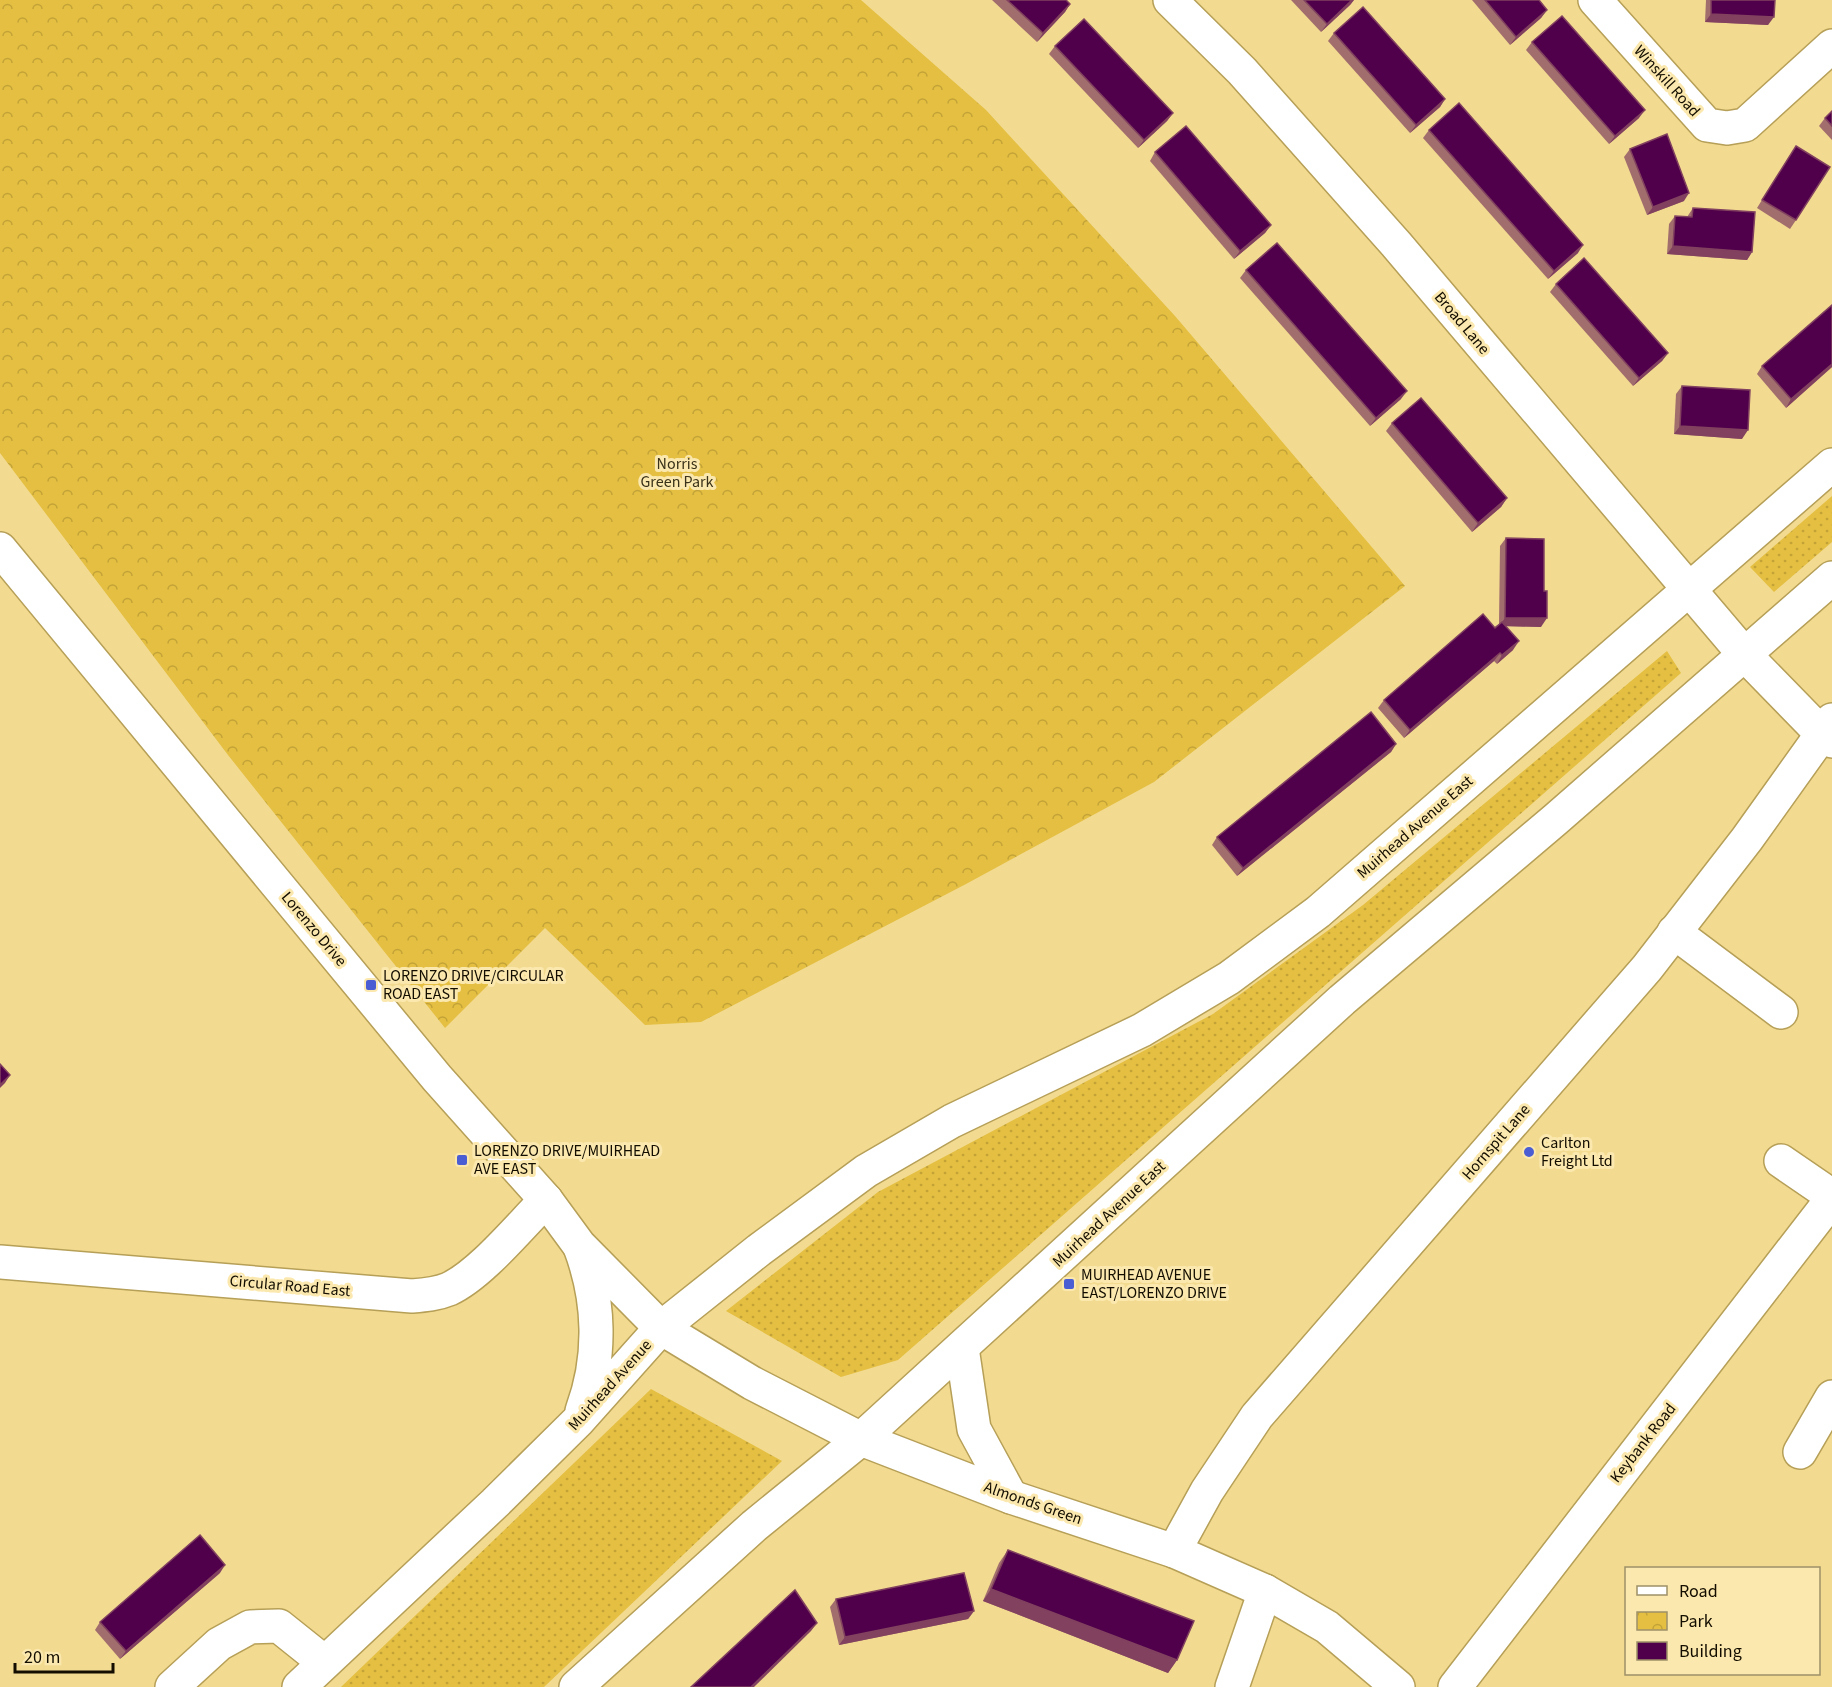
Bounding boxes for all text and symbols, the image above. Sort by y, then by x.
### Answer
street label: Winskill Road [1629,40,1705,122]
street label: Broad Lane [1429,287,1495,359]
park label: Norris Green Park [641,453,714,493]
street label: Muirhead Avenue East [1352,770,1478,884]
street label: Lorenzo Drive [276,887,352,971]
place label: LORENZO DRIVE/CIRCULAR ROAD EAST [383,965,564,1005]
marker: LORENZO DRIVE/CIRCULAR ROAD EAST [364,978,378,992]
street label: Hornspit Lane [1457,1099,1535,1185]
place label: Carlton Freight Ltd [1541,1132,1613,1172]
place label: LORENZO DRIVE/MUIRHEAD AVE EAST [474,1140,660,1180]
marker: Carlton Freight Ltd [1522,1145,1536,1159]
marker: LORENZO DRIVE/MUIRHEAD AVE EAST [455,1153,469,1167]
street label: Muirhead Avenue East [1048,1155,1171,1272]
place label: MUIRHEAD AVENUE EAST/LORENZO DRIVE [1081,1264,1227,1304]
street label: Circular Road East [229,1270,352,1302]
marker: MUIRHEAD AVENUE EAST/LORENZO DRIVE [1062,1277,1076,1291]
street label: Muirhead Avenue [563,1335,657,1435]
street label: Keybank Road [1605,1399,1681,1487]
street label: Almonds Green [981,1476,1085,1530]
legend [1625,1567,1820,1675]
text: Road [1679,1579,1718,1604]
text: Park [1679,1609,1713,1634]
scale bar [15,1636,112,1674]
text: Building [1679,1639,1742,1664]
text: 20 m [24,1645,60,1670]

